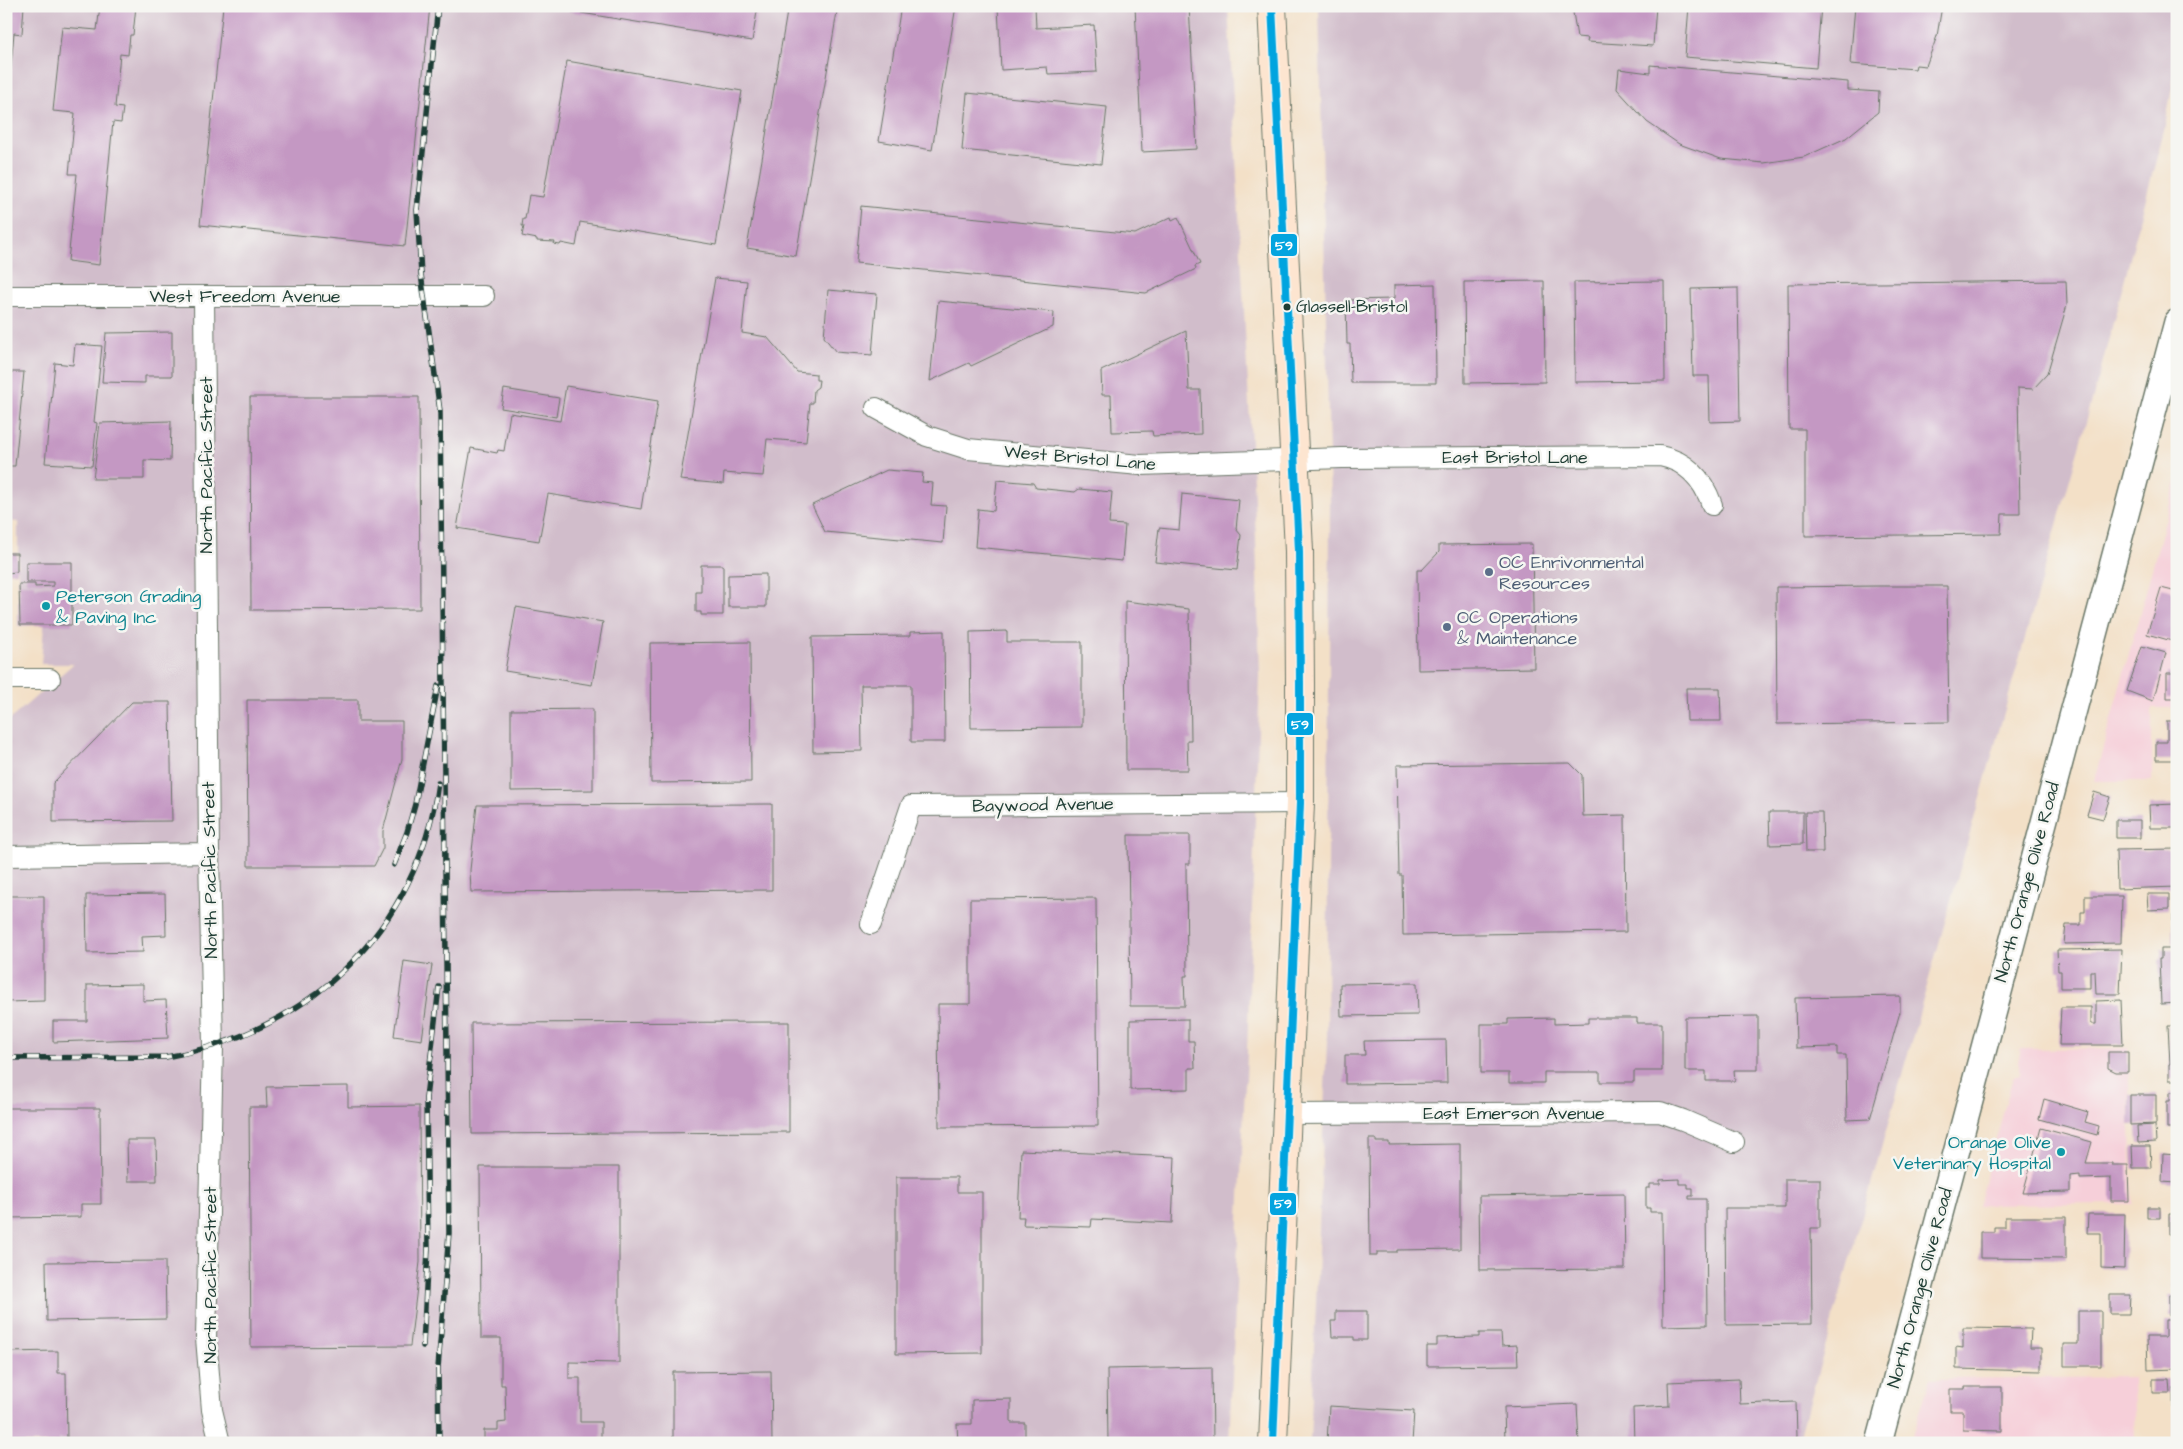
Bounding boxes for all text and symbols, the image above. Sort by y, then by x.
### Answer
line badge: 59 [1270,233,1298,257]
text: 59 [1275,236,1293,256]
street label: West Freedom Avenue [149,284,341,309]
place label: Glassell-Bristol [1296,295,1408,319]
marker: Glassell-Bristol [1282,302,1292,312]
street label: North Pacific Street [194,376,219,554]
street label: West Bristol Lane [1003,439,1157,477]
street label: East Bristol Lane [1442,445,1588,470]
place label: OC Enrivonmental Resources [1499,550,1644,596]
marker: OC Enrivonmental Resources [1483,566,1495,578]
place label: Peterson Grading & Paving Inc [56,584,201,631]
marker: Peterson Grading & Paving Inc [40,600,52,612]
place label: OC Operations & Maintenance [1457,605,1578,651]
marker: OC Operations & Maintenance [1441,621,1453,633]
line badge: 59 [1286,712,1314,736]
text: 59 [1291,715,1309,735]
street label: North Orange Olive Road [1988,779,2067,985]
street label: North Pacific Street [196,781,224,959]
street label: Baywood Avenue [972,791,1114,820]
street label: East Emerson Avenue [1423,1101,1605,1126]
place label: Orange Olive Veterinary Hospital [1893,1130,2051,1177]
marker: Orange Olive Veterinary Hospital [2055,1146,2067,1158]
street label: North Orange Olive Road [1881,1185,1960,1391]
street label: North Pacific Street [198,1186,223,1364]
line badge: 59 [1269,1192,1297,1216]
text: 59 [1274,1194,1292,1214]

